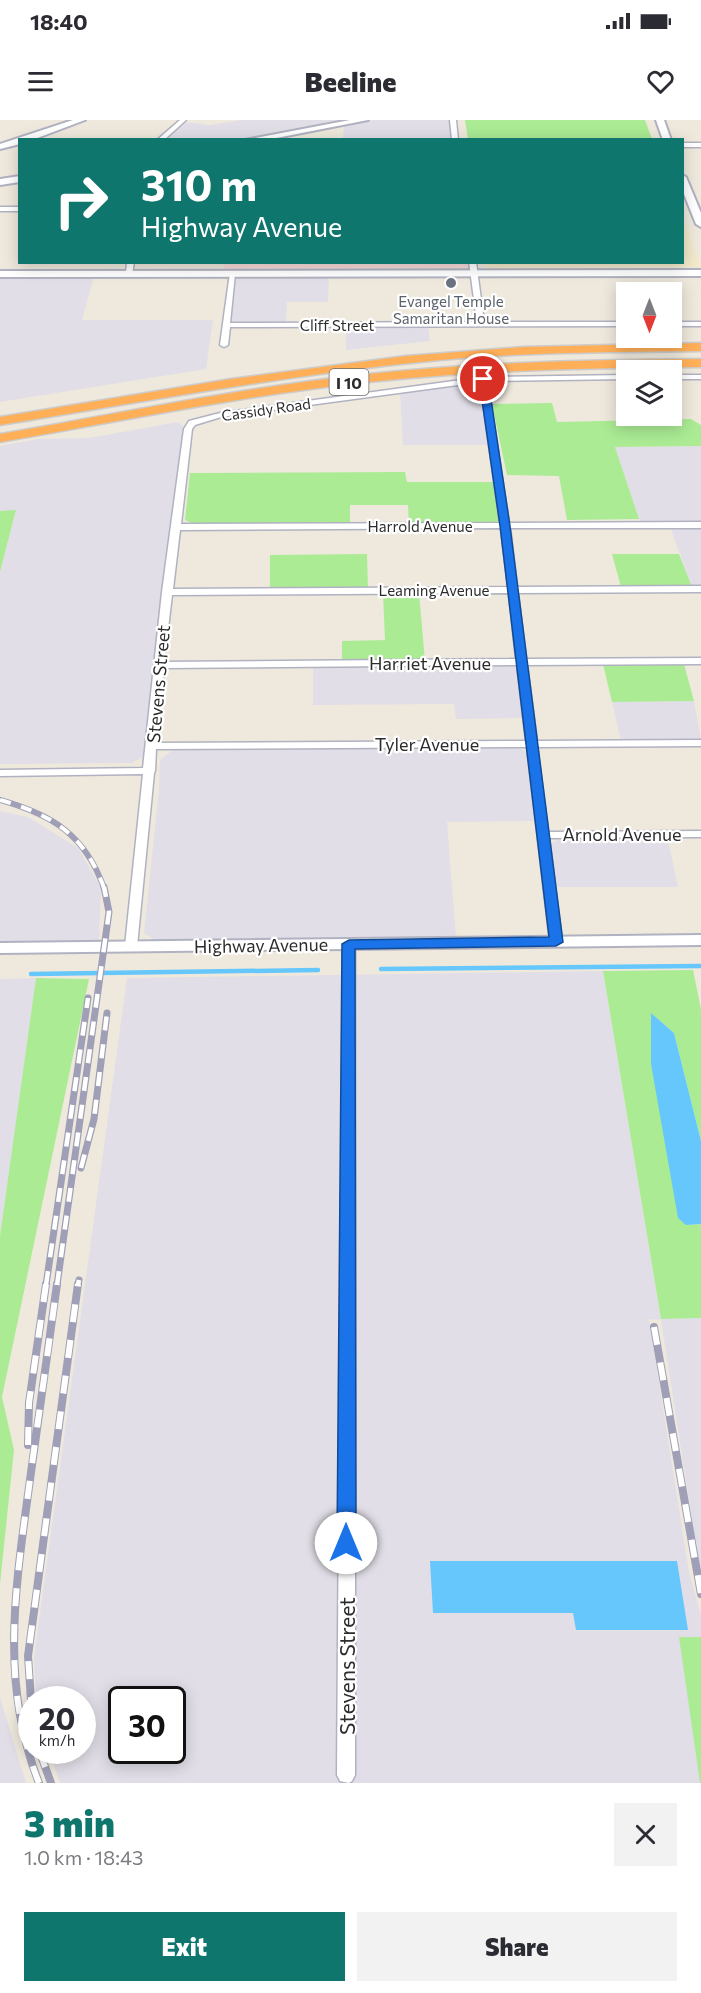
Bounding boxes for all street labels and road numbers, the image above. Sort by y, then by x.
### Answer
street label: Cliff Street [300,316,374,334]
road number: I 10 [330,369,368,395]
street label: Cassidy Road [220,394,312,424]
street label: Harrold Avenue [367,517,473,535]
street label: Leaming Avenue [379,581,490,599]
street label: Stevens Street [142,624,174,744]
street label: Harriet Avenue [369,652,491,674]
street label: Tyler Avenue [375,733,479,755]
street label: Arnold Avenue [562,823,682,845]
street label: Highway Avenue [194,933,328,957]
street label: Stevens Street [334,1597,359,1735]

